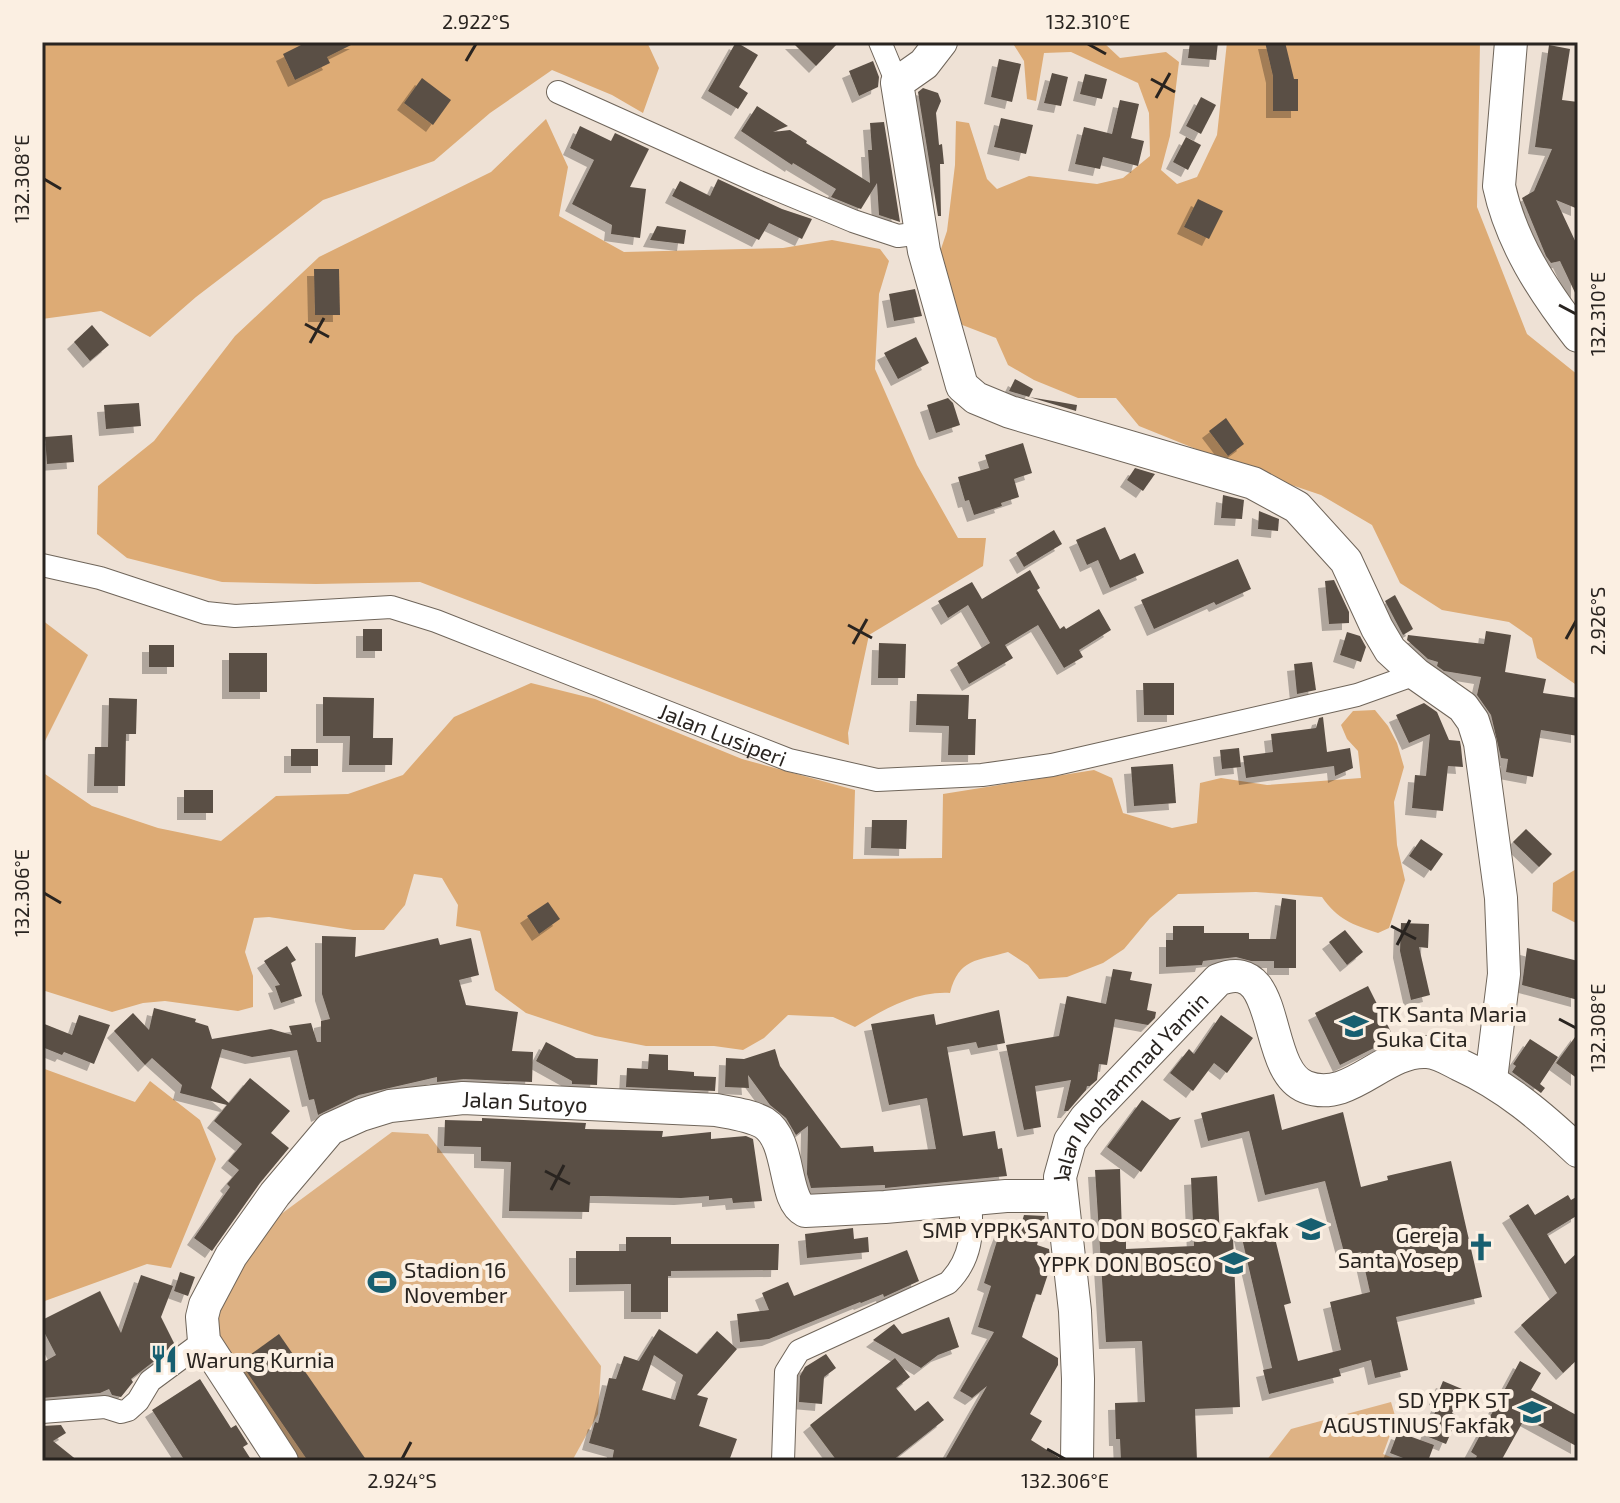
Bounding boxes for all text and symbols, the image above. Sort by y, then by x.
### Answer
text: 2.922°S [442,9,510,33]
text: 132.310°E [1046,9,1130,33]
text: 132.308°E [9,135,33,223]
text: 132.310°E [1585,272,1609,356]
text: 2.926°S [1585,587,1609,655]
street label: Jalan Lusiperi [655,697,791,771]
text: 132.306°E [9,849,33,937]
text: 132.308°E [1585,984,1609,1072]
street label: Jalan Mohammad Yamin [1047,986,1213,1184]
place label: TK Santa Maria Suka Cita [1376,1000,1527,1051]
school or university icon: TK Santa Maria Suka Cita [1339,1011,1369,1041]
street label: Jalan Sutoyo [462,1085,588,1117]
school or university icon: SMP YPPK SANTO DON BOSCO Fakfak [1296,1214,1326,1244]
place label: SMP YPPK SANTO DON BOSCO Fakfak [922,1216,1289,1242]
place label: Gereja Santa Yosep [1338,1221,1459,1272]
church icon: Gereja Santa Yosep [1466,1232,1496,1262]
school or university icon: YPPK DON BOSCO [1219,1248,1249,1278]
place label: YPPK DON BOSCO [1038,1250,1212,1276]
place label: Stadion 16 November [404,1256,508,1307]
sports icon: Stadion 16 November [367,1267,397,1297]
restaurant icon: Warung Kurnia [149,1344,179,1374]
place label: Warung Kurnia [186,1346,335,1372]
place label: SD YPPK ST AGUSTINUS Fakfak [1323,1386,1510,1437]
school or university icon: SD YPPK ST AGUSTINUS Fakfak [1517,1397,1547,1427]
text: 2.924°S [367,1468,437,1492]
text: 132.306°E [1021,1468,1109,1492]

